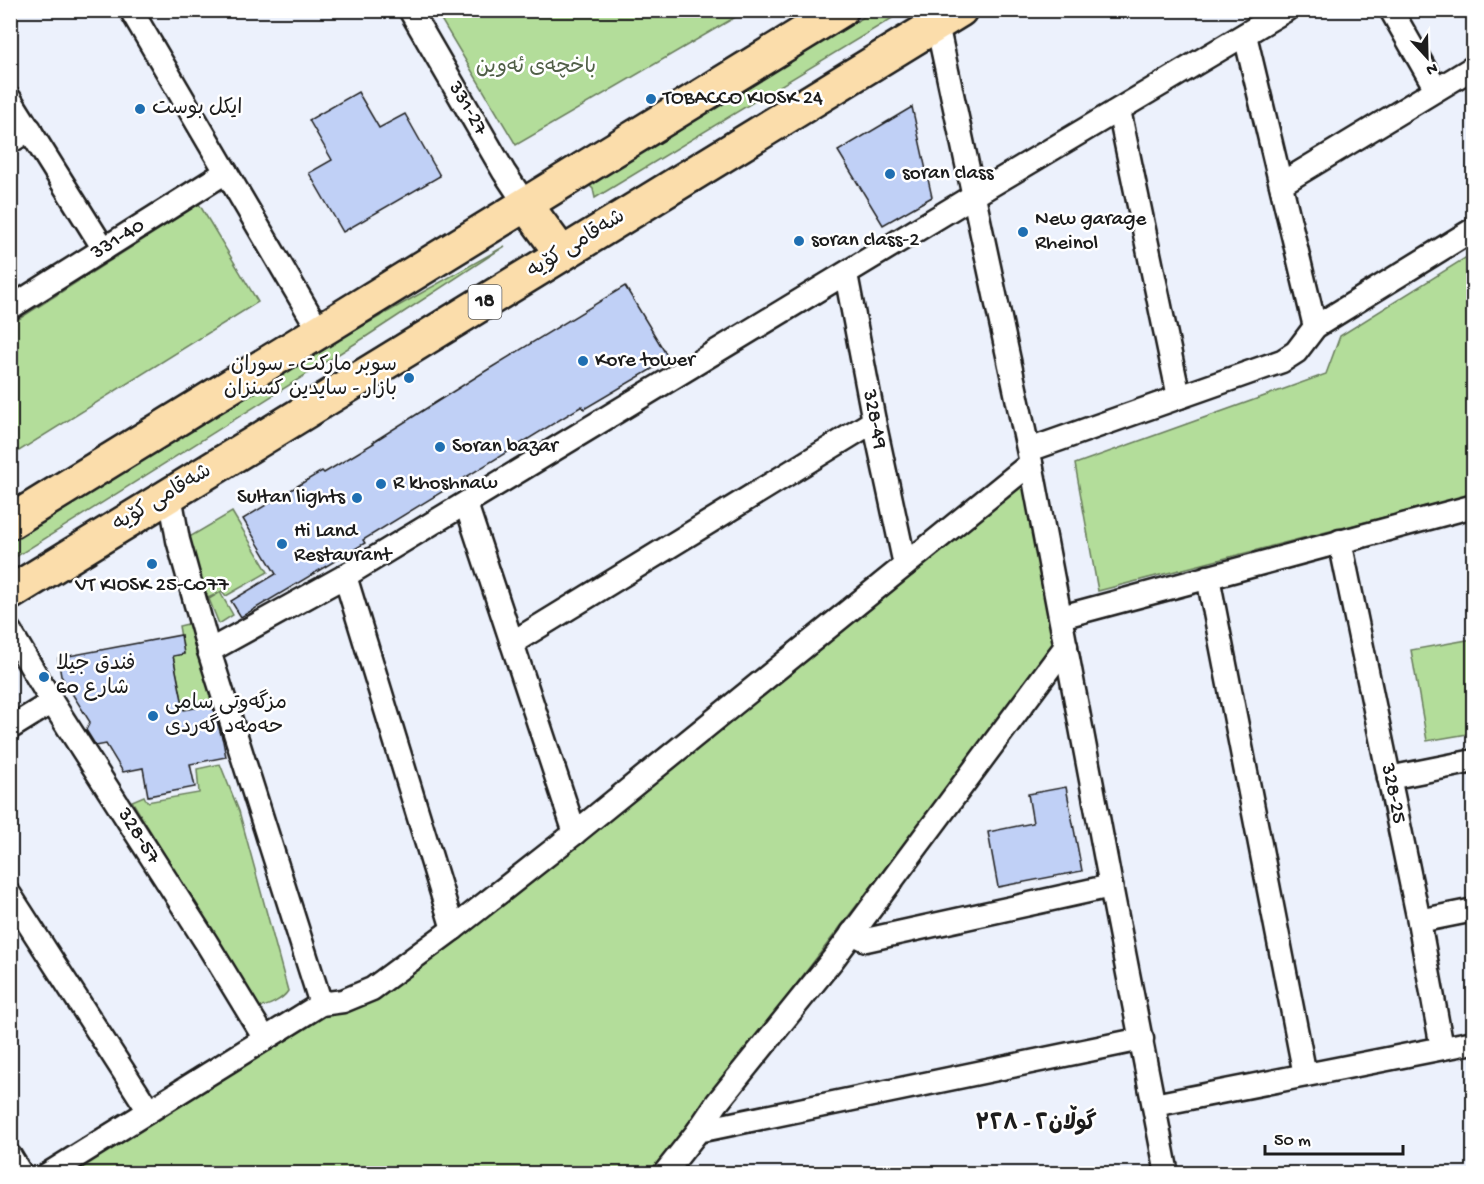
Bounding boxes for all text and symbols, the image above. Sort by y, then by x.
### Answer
north arrow [1397,27,1457,87]
park label: باخچەی ئەوین [476,56,596,81]
text: N [1422,57,1440,79]
street label: 331-27 [441,76,493,141]
place label: TOBACCO KIOSK 24 [662,87,823,112]
marker: TOBACCO KIOSK 24 [644,92,658,106]
place label: ايكل بوست [152,96,242,122]
marker: ايكل بوست [133,102,147,116]
place label: soran class [902,162,995,187]
marker: soran class [883,167,897,181]
street label: شەقامی کۆیە [523,205,631,285]
place label: New garage Rheinol [1035,208,1147,257]
street label: 331-40 [86,214,150,267]
marker: New garage Rheinol [1016,225,1030,239]
place label: soran class-2 [811,229,919,254]
marker: soran class-2 [792,234,806,248]
road number: 18 [468,285,502,319]
place label: Kore tower [595,349,696,374]
place label: سوبر ماركت - سوران بازار - سايدين كسنزان [224,354,397,403]
marker: Kore tower [576,354,590,368]
marker: سوبر ماركت - سوران بازار - سايدين كسنزان [402,371,416,385]
street label: 328-49 [856,387,892,452]
place label: Soran bazar [452,435,559,460]
marker: Soran bazar [433,440,447,454]
street label: شەقامی کۆیە [109,460,217,538]
place label: R khoshnaw [393,472,498,497]
marker: R khoshnaw [374,477,388,491]
place label: Sultan lights [237,486,346,511]
marker: Sultan lights [350,491,364,505]
place label: Hi Land Restaurant [294,520,394,569]
marker: Hi Land Restaurant [275,537,289,551]
marker: VT KIOSK 25-C077 [145,557,159,571]
place label: VT KIOSK 25-C077 [74,574,230,599]
place label: فندق جيلا شارع 60 [56,653,136,702]
marker: فندق جيلا شارع 60 [37,670,51,684]
place label: مزگەوتی سامی حەمەد گەردی [165,689,287,741]
marker: مزگەوتی سامی حەمەد گەردی [146,709,160,723]
street label: 328-25 [1374,760,1411,826]
street label: 328-57 [111,803,166,870]
district label: گوڵان٢ - ٣٢٨ [976,1105,1097,1138]
scale bar [1265,1118,1403,1156]
text: 50 m [1274,1131,1311,1152]

